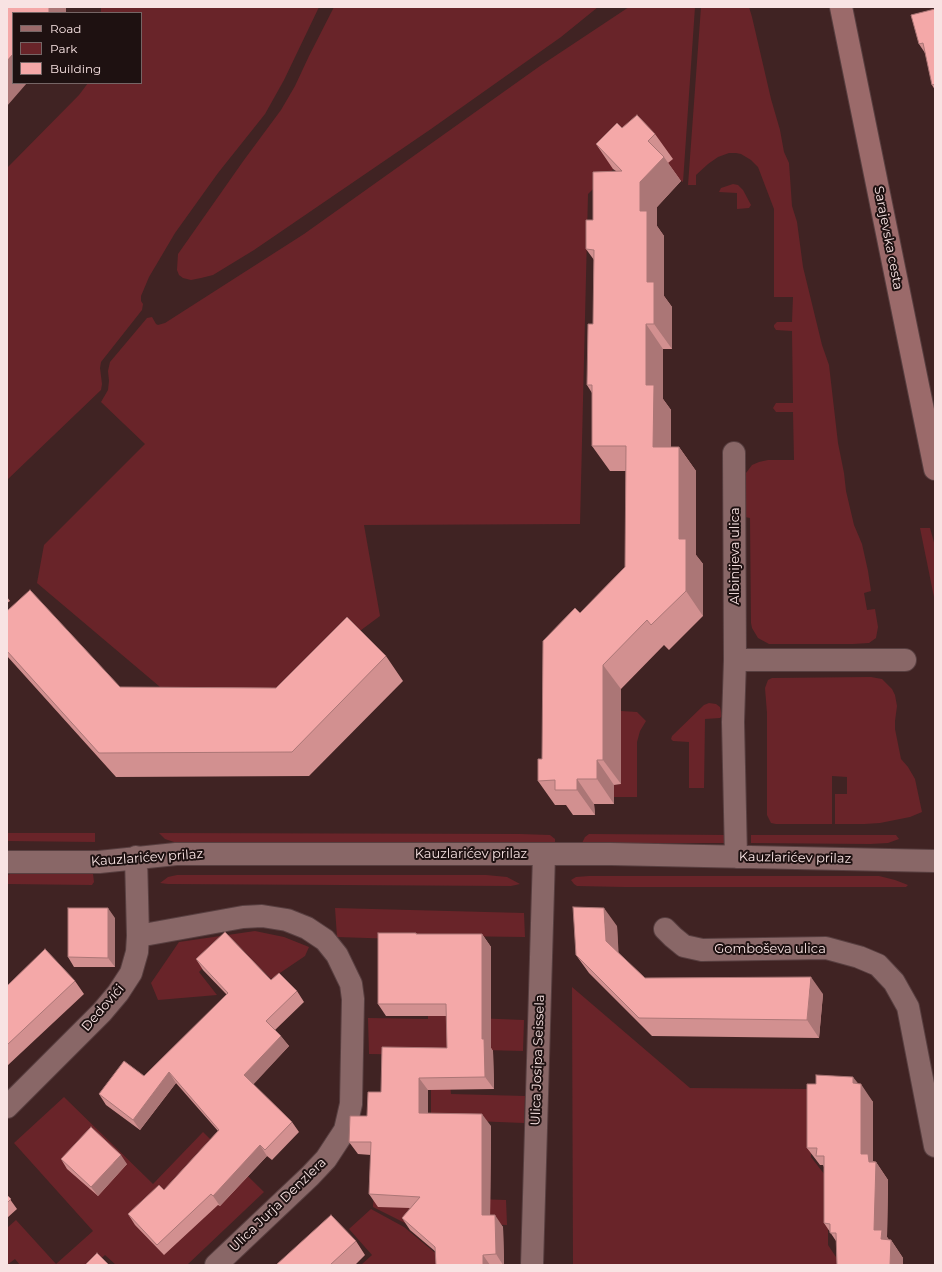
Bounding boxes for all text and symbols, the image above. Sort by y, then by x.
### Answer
legend [12,12,142,84]
text: Road [50,21,81,36]
text: Park [50,41,77,56]
text: Building [50,61,101,76]
street label: Sarajevska cesta [870,185,906,291]
street label: Albinijeva ulica [727,507,743,605]
street label: Kauzlarićev prilaz [90,846,204,870]
street label: Kauzlarićev prilaz [415,846,527,862]
street label: Kauzlarićev prilaz [739,849,851,867]
street label: Gomboševa ulica [714,941,826,957]
street label: Dedovići [79,982,127,1034]
street label: Ulica Josipa Seissela [528,994,548,1126]
street label: Ulica Jurja Denzlera [226,1155,330,1255]

